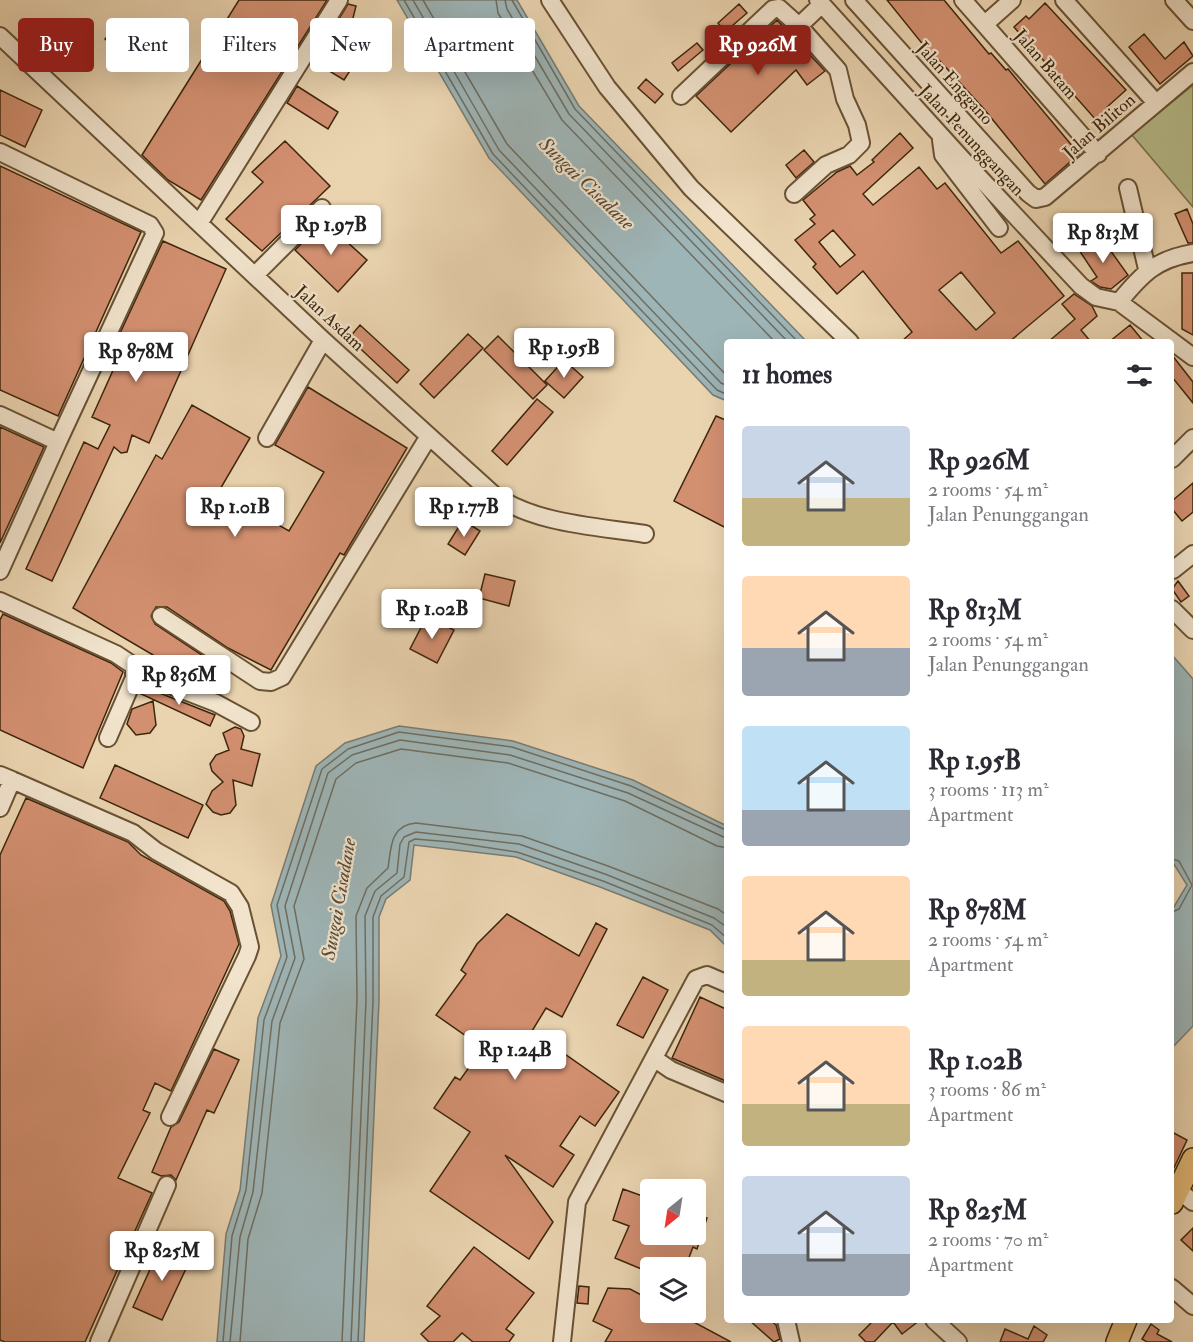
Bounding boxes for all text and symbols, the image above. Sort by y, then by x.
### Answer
chip: Buy [18,18,94,72]
chip: Rent [106,18,189,72]
chip: Filters [201,18,298,72]
chip: New [310,18,392,72]
chip: Apartment [404,18,535,72]
street label: Jalan Batam [1008,24,1082,104]
pin: Rp 926M [703,25,813,76]
text: Rp 926M [719,32,797,57]
street label: Jalan Enggano [910,36,998,130]
street label: Jalan Penunggangan [913,79,1029,201]
street label: Jalan Biliton [1057,89,1140,165]
water label: Sungai Cisadane [533,131,640,235]
pin: Rp 1.97B [269,205,393,256]
text: Rp 1.97B [295,212,367,237]
pin: Rp 813M [1048,213,1158,264]
text: Rp 813M [1067,220,1139,245]
street label: Jalan Asdam [289,280,369,357]
pin: Rp 1.95B [502,328,626,379]
pin: Rp 878M [81,332,191,383]
text: Rp 1.95B [528,335,600,360]
text: Rp 878M [98,339,174,364]
text: 11 homes [742,359,832,391]
icon: filters [1123,359,1156,392]
text: Rp 926M [928,445,1030,477]
icon: home [790,450,862,522]
text: 2 rooms · 54 m² [928,477,1048,502]
pin: Rp 1.01B [173,487,297,538]
pin: Rp 1.77B [402,487,526,538]
text: Rp 1.01B [200,494,270,519]
text: Rp 1.77B [429,494,499,519]
text: Jalan Penunggangan [928,502,1089,527]
pin: Rp 1.02B [370,589,494,640]
text: Rp 813M [928,595,1022,627]
text: Rp 1.02B [395,596,469,621]
icon: home [790,600,862,672]
text: 2 rooms · 54 m² [928,627,1048,652]
text: Jalan Penunggangan [928,652,1089,677]
pin: Rp 836M [124,655,234,706]
text: Rp 836M [141,662,217,687]
text: Rp 1.95B [928,745,1021,777]
icon: home [790,750,862,822]
text: 3 rooms · 113 m² [928,777,1049,802]
text: Apartment [928,802,1013,827]
water label: Sungai Cisadane [315,836,362,963]
text: Rp 878M [928,895,1027,927]
icon: home [790,900,862,972]
text: 2 rooms · 54 m² [928,927,1048,952]
text: Apartment [928,952,1013,977]
pin: Rp 1.24B [453,1030,577,1081]
text: Rp 1.24B [478,1037,552,1062]
text: Rp 1.02B [928,1045,1023,1077]
icon: home [790,1050,862,1122]
text: 3 rooms · 86 m² [928,1077,1046,1102]
text: Apartment [928,1102,1013,1127]
north arrow [640,1179,706,1245]
map controls [640,1179,706,1323]
text: Rp 825M [928,1195,1027,1227]
icon: home [790,1200,862,1272]
text: 2 rooms · 70 m² [928,1227,1048,1252]
pin: Rp 825M [107,1231,217,1282]
text: Rp 825M [124,1238,200,1263]
text: Apartment [928,1252,1013,1277]
button: layers [640,1257,706,1323]

